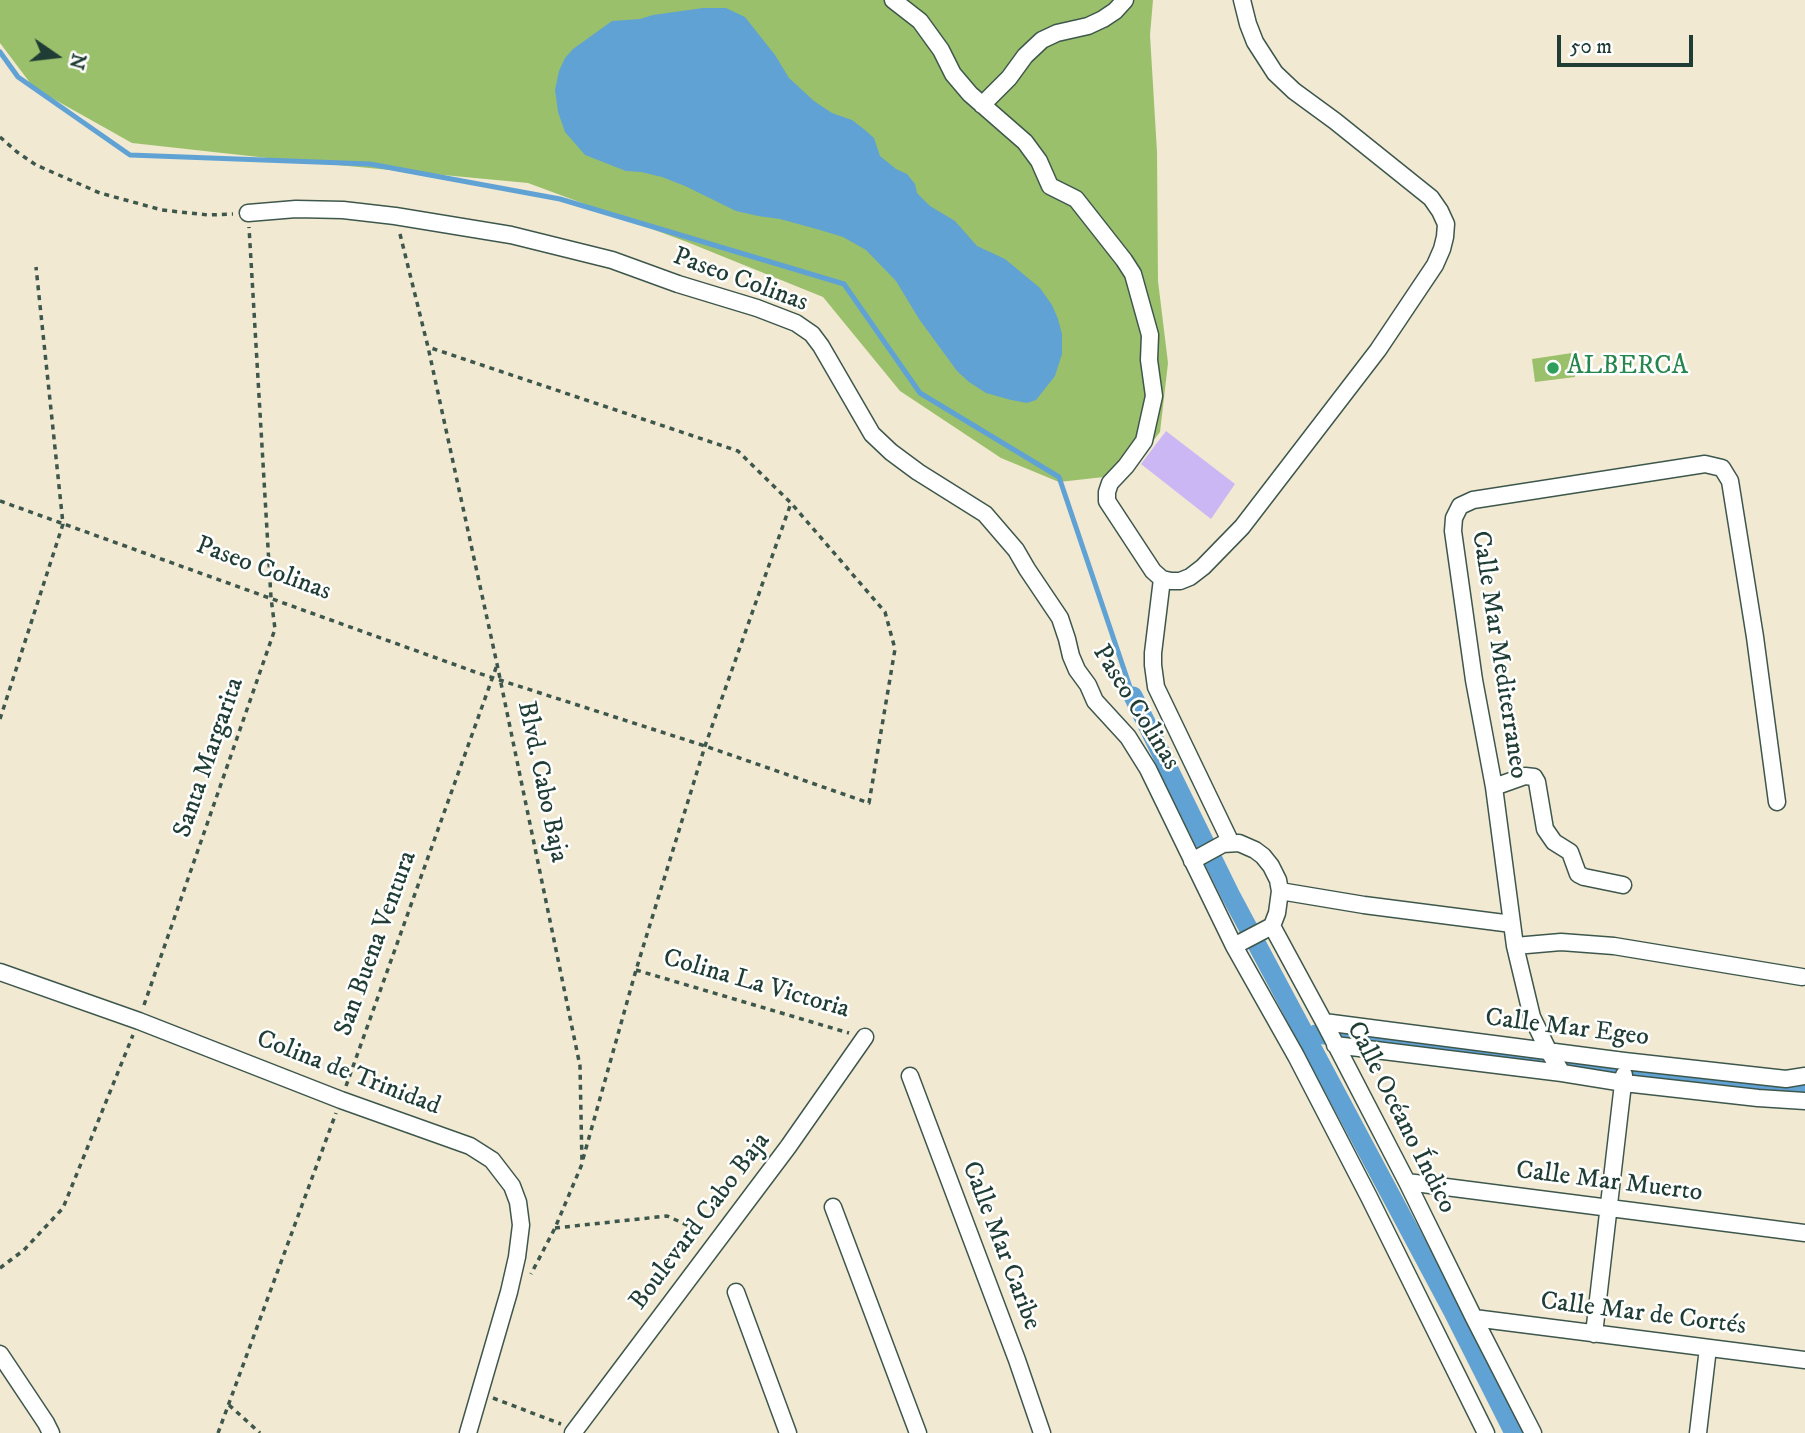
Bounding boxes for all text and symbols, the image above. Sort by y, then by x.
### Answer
north arrow [21,21,91,91]
scale bar [1560,21,1696,65]
text: 50 m [1570,34,1612,60]
text: N [64,51,90,72]
street label: Paseo Colinas [668,242,812,320]
place label: ALBERCA [1567,352,1688,384]
marker: ALBERCA [1545,360,1561,376]
street label: Calle Mar Mediterraneo [1463,529,1533,781]
street label: Paseo Colinas [191,531,335,609]
street label: Paseo Colinas [1084,640,1186,776]
street label: Santa Margarita [168,674,252,842]
street label: Blvd. Cabo Baja [509,699,573,865]
street label: San Buena Ventura [329,847,425,1041]
street label: Colina La Victoria [659,943,853,1027]
street label: Calle Mar Egeo [1483,1003,1651,1055]
street label: Calle Océano Índico [1338,1017,1462,1219]
street label: Colina de Trinidad [252,1025,444,1123]
street label: Boulevard Cabo Baja [624,1127,778,1317]
street label: Calle Mar Muerto [1514,1156,1704,1210]
street label: Calle Mar Caribe [954,1157,1046,1335]
street label: Calle Mar de Cortés [1538,1287,1748,1343]

